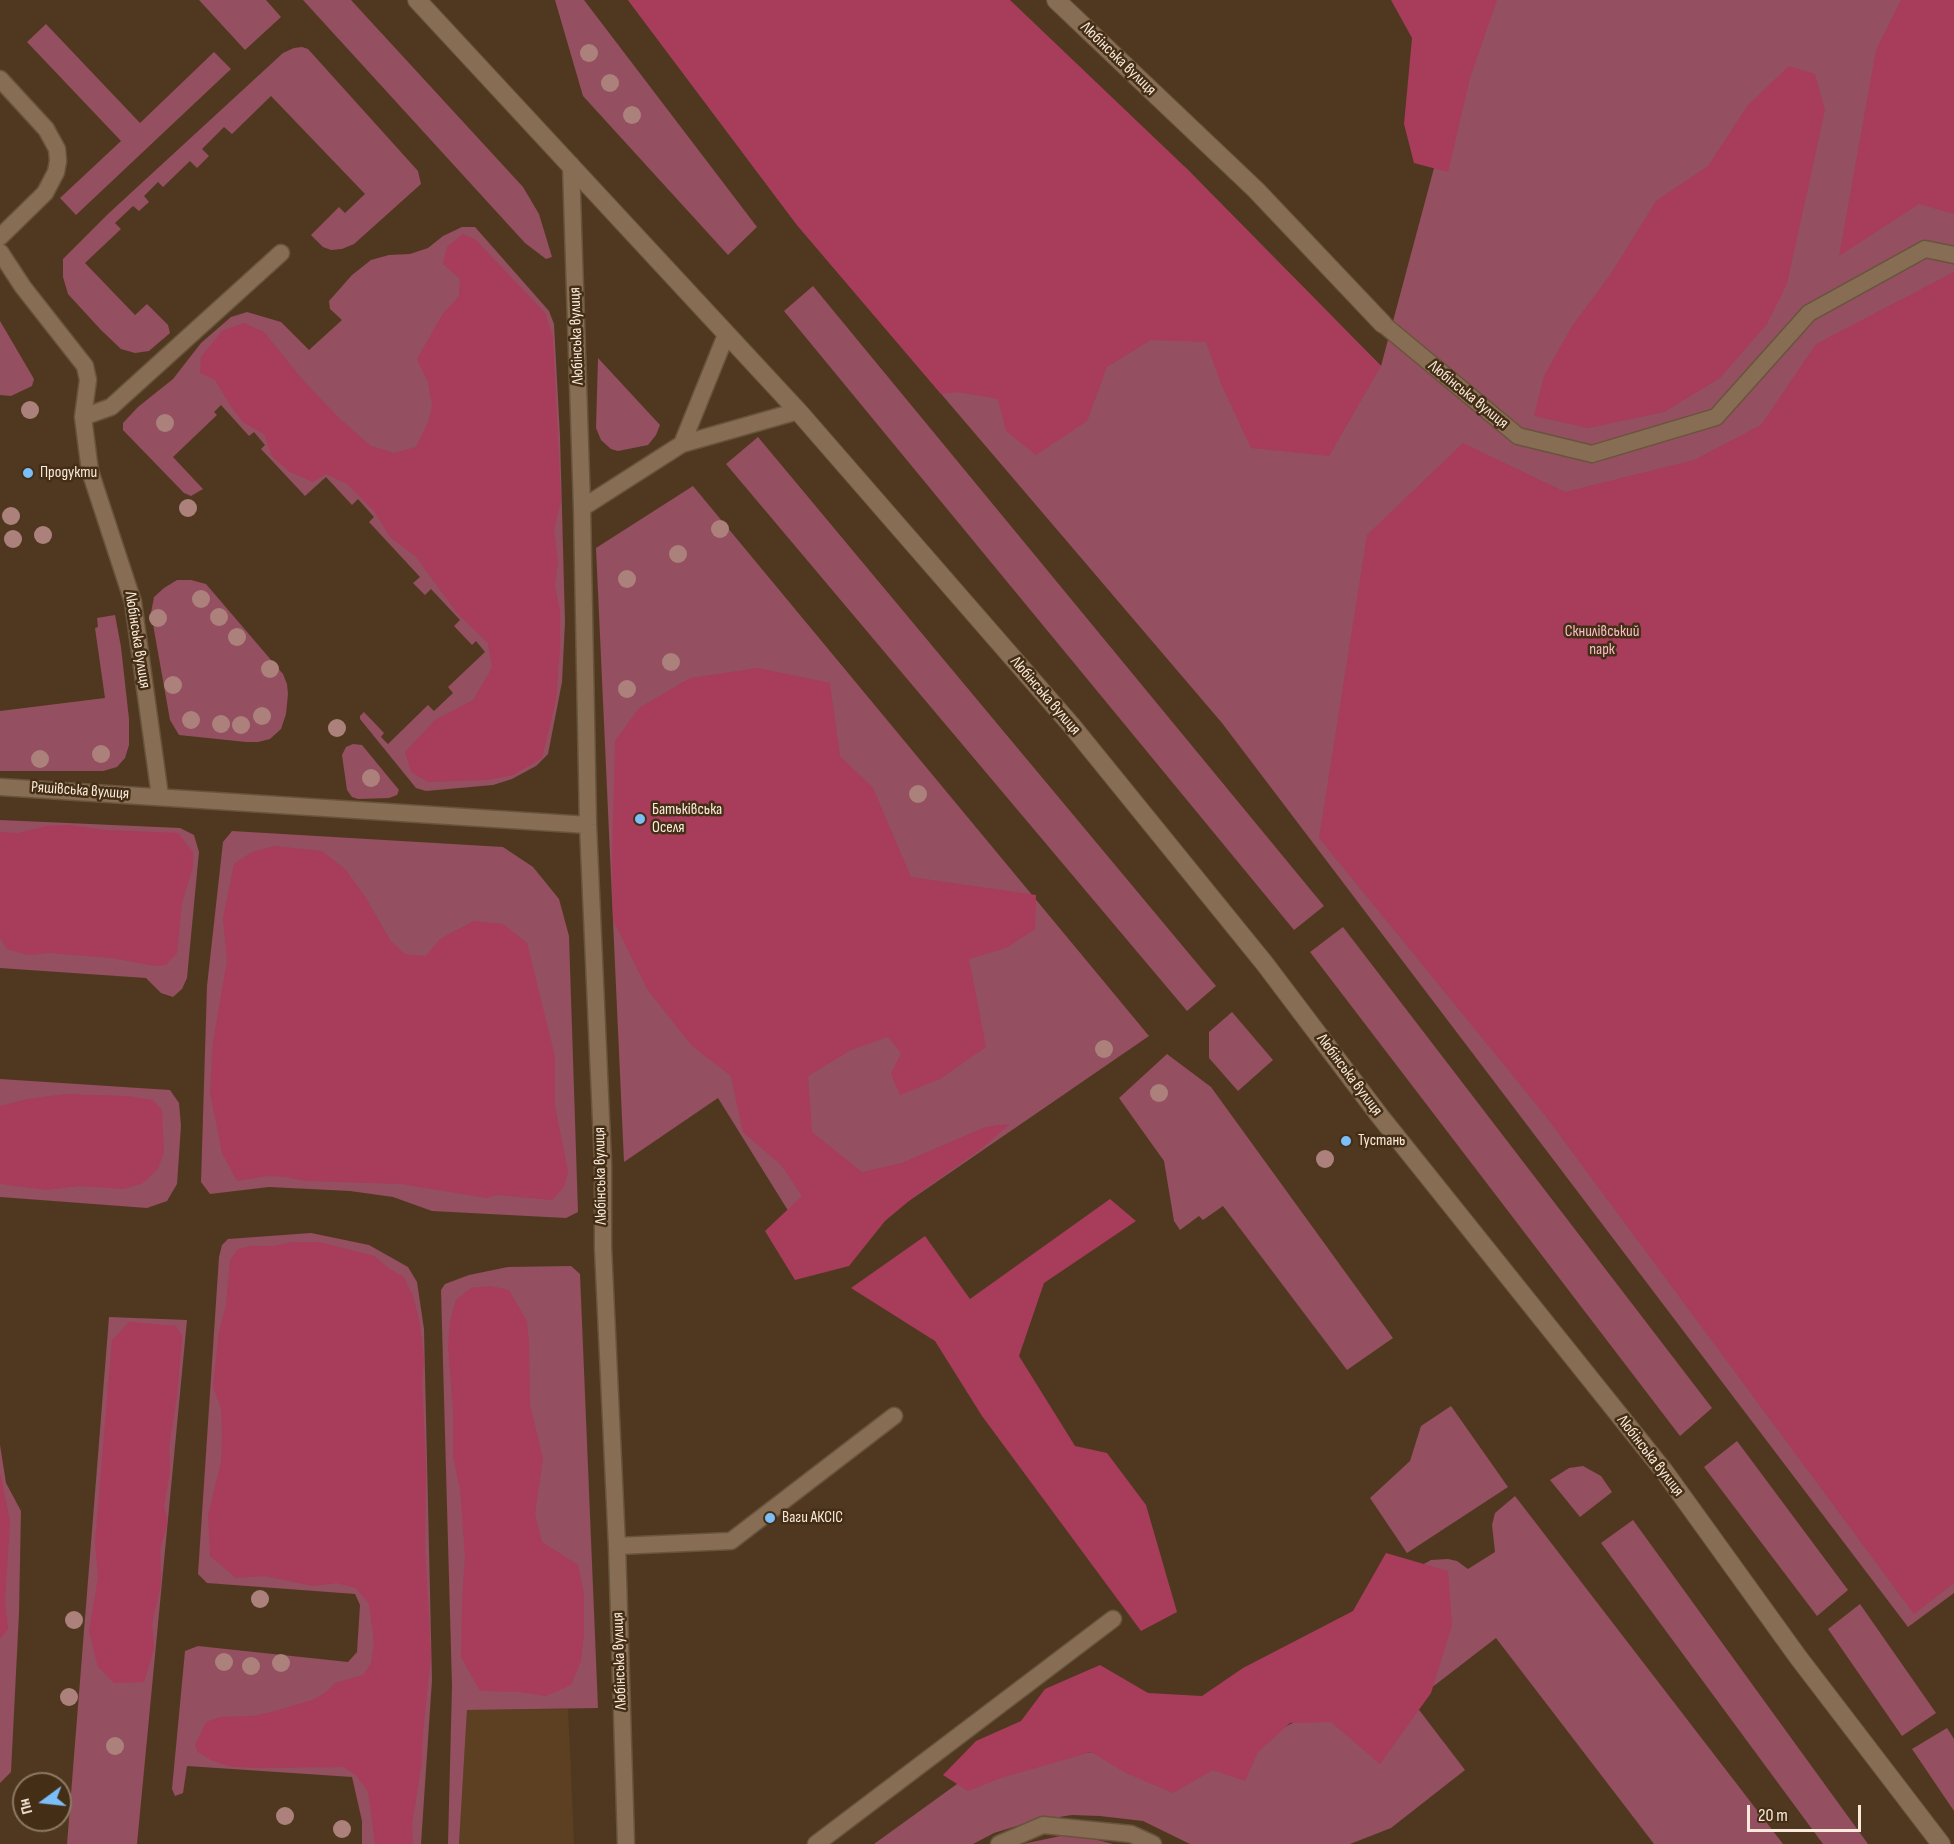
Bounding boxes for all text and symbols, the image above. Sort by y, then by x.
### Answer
street label: Любінська вулиця [1076,18,1160,100]
street label: Любінська вулиця [566,287,588,385]
street label: Любінська вулиця [1424,357,1512,433]
place label: Продукти [40,463,97,483]
marker: Продукти [21,466,35,480]
street label: Любінська вулиця [120,590,154,690]
park label: Скнилівський парк [1565,622,1639,660]
street label: Любінська вулиця [1006,653,1084,739]
street label: Ряшівська вулиця [30,778,130,804]
place label: Батьківська Оселя [652,800,722,838]
marker: Батьківська Оселя [633,812,647,826]
street label: Любінська вулиця [1312,1030,1386,1120]
street label: Любінська вулиця [591,1127,611,1225]
place label: Тустань [1358,1131,1405,1151]
marker: Тустань [1339,1134,1353,1148]
street label: Любінська вулиця [1612,1412,1688,1500]
place label: Ваги АКСІС [782,1508,843,1528]
marker: Ваги АКСІС [763,1511,777,1525]
street label: Любінська вулиця [609,1612,631,1710]
north arrow [12,1772,72,1832]
scale bar [1750,1793,1864,1831]
text: Пн [15,1796,37,1816]
text: 20 m [1758,1805,1788,1826]

